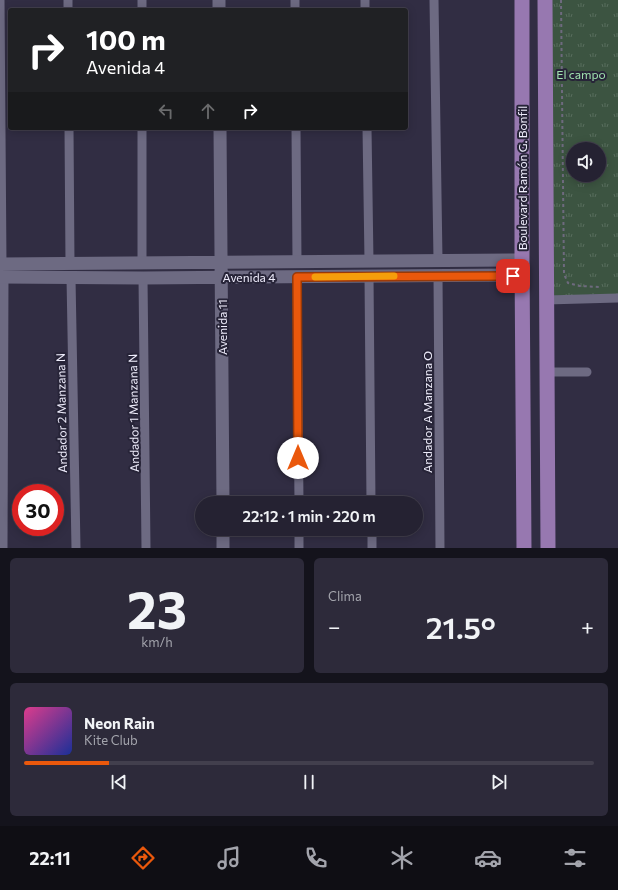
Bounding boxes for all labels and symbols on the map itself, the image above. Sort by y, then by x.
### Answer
park label: El campo [556,67,606,81]
street label: Boulevard Ramón G. Bonfil [515,106,529,250]
pin [496,259,530,293]
street label: Avenida 4 [223,270,275,284]
street label: Avenida 11 [215,299,229,355]
street label: Andador A Manzana O [420,351,434,473]
street label: Andador 2 Manzana N [53,353,69,473]
street label: Andador 1 Manzana N [125,354,141,472]
position arrow [277,437,319,479]
speed limit sign: 30 [12,484,64,536]

